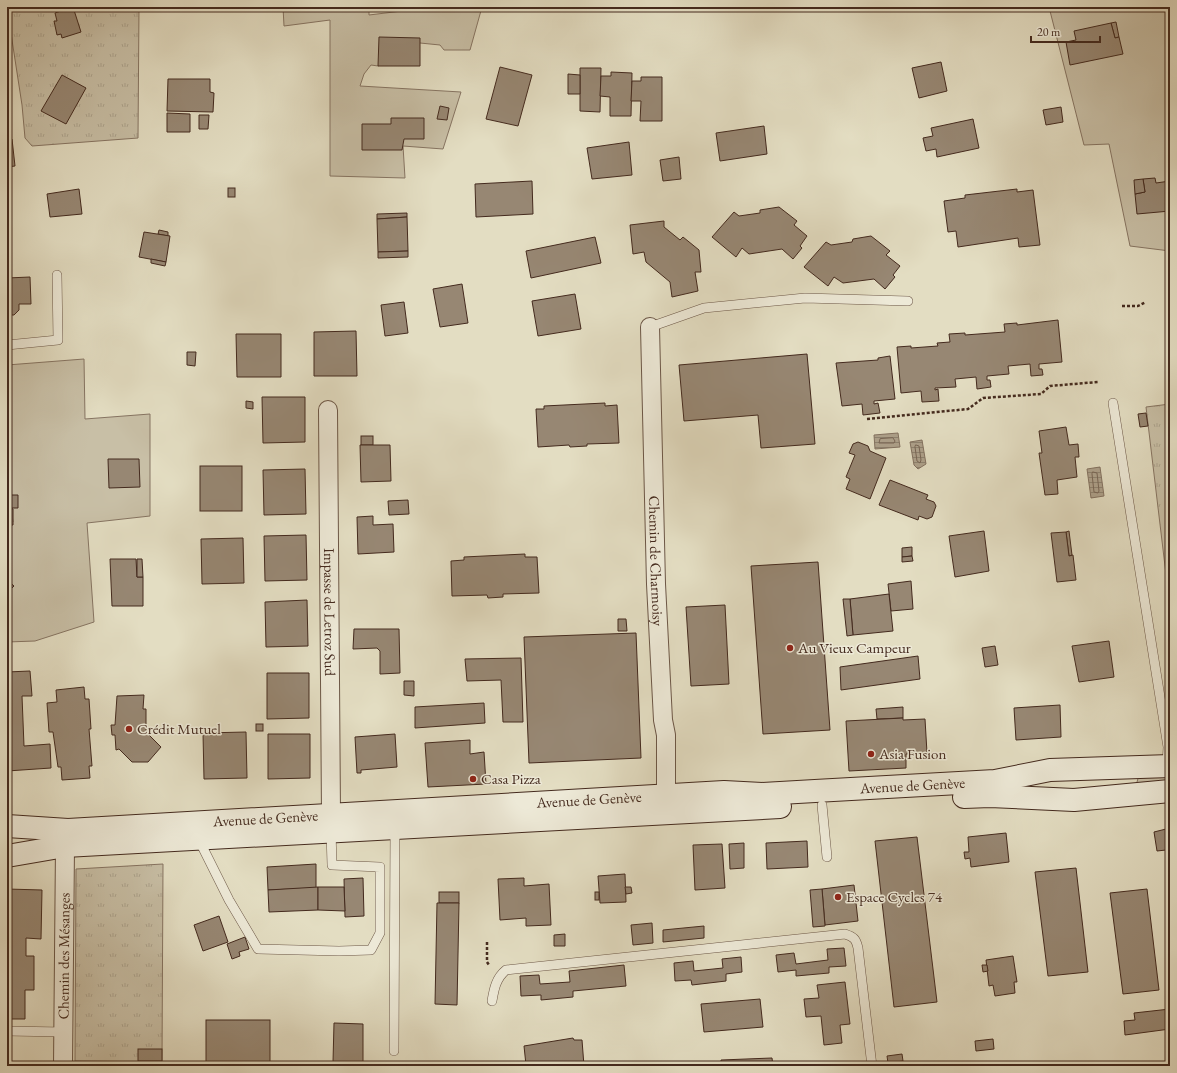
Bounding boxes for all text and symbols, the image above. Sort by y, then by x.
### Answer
scale bar [1031,18,1100,44]
text: 20 m [1037,24,1061,40]
street label: Chemin de Charmoisy [645,495,668,627]
street label: Impasse de Letroz Sud [320,548,340,676]
place label: Au Vieux Campeur [797,638,911,657]
marker: Au Vieux Campeur [785,643,795,653]
place label: Crédit Mutuel [137,719,221,738]
marker: Crédit Mutuel [124,724,134,734]
place label: Asia Fusion [878,744,946,763]
marker: Asia Fusion [866,749,876,759]
place label: Casa Pizza [481,769,541,788]
street label: Avenue de Genève [858,773,966,798]
marker: Casa Pizza [468,774,478,784]
street label: Avenue de Genève [535,787,642,812]
street label: Avenue de Genève [211,806,319,831]
place label: Espace Cycles 74 [846,887,943,906]
street label: Chemin des Mésanges [53,892,74,1020]
marker: Espace Cycles 74 [833,892,843,902]

